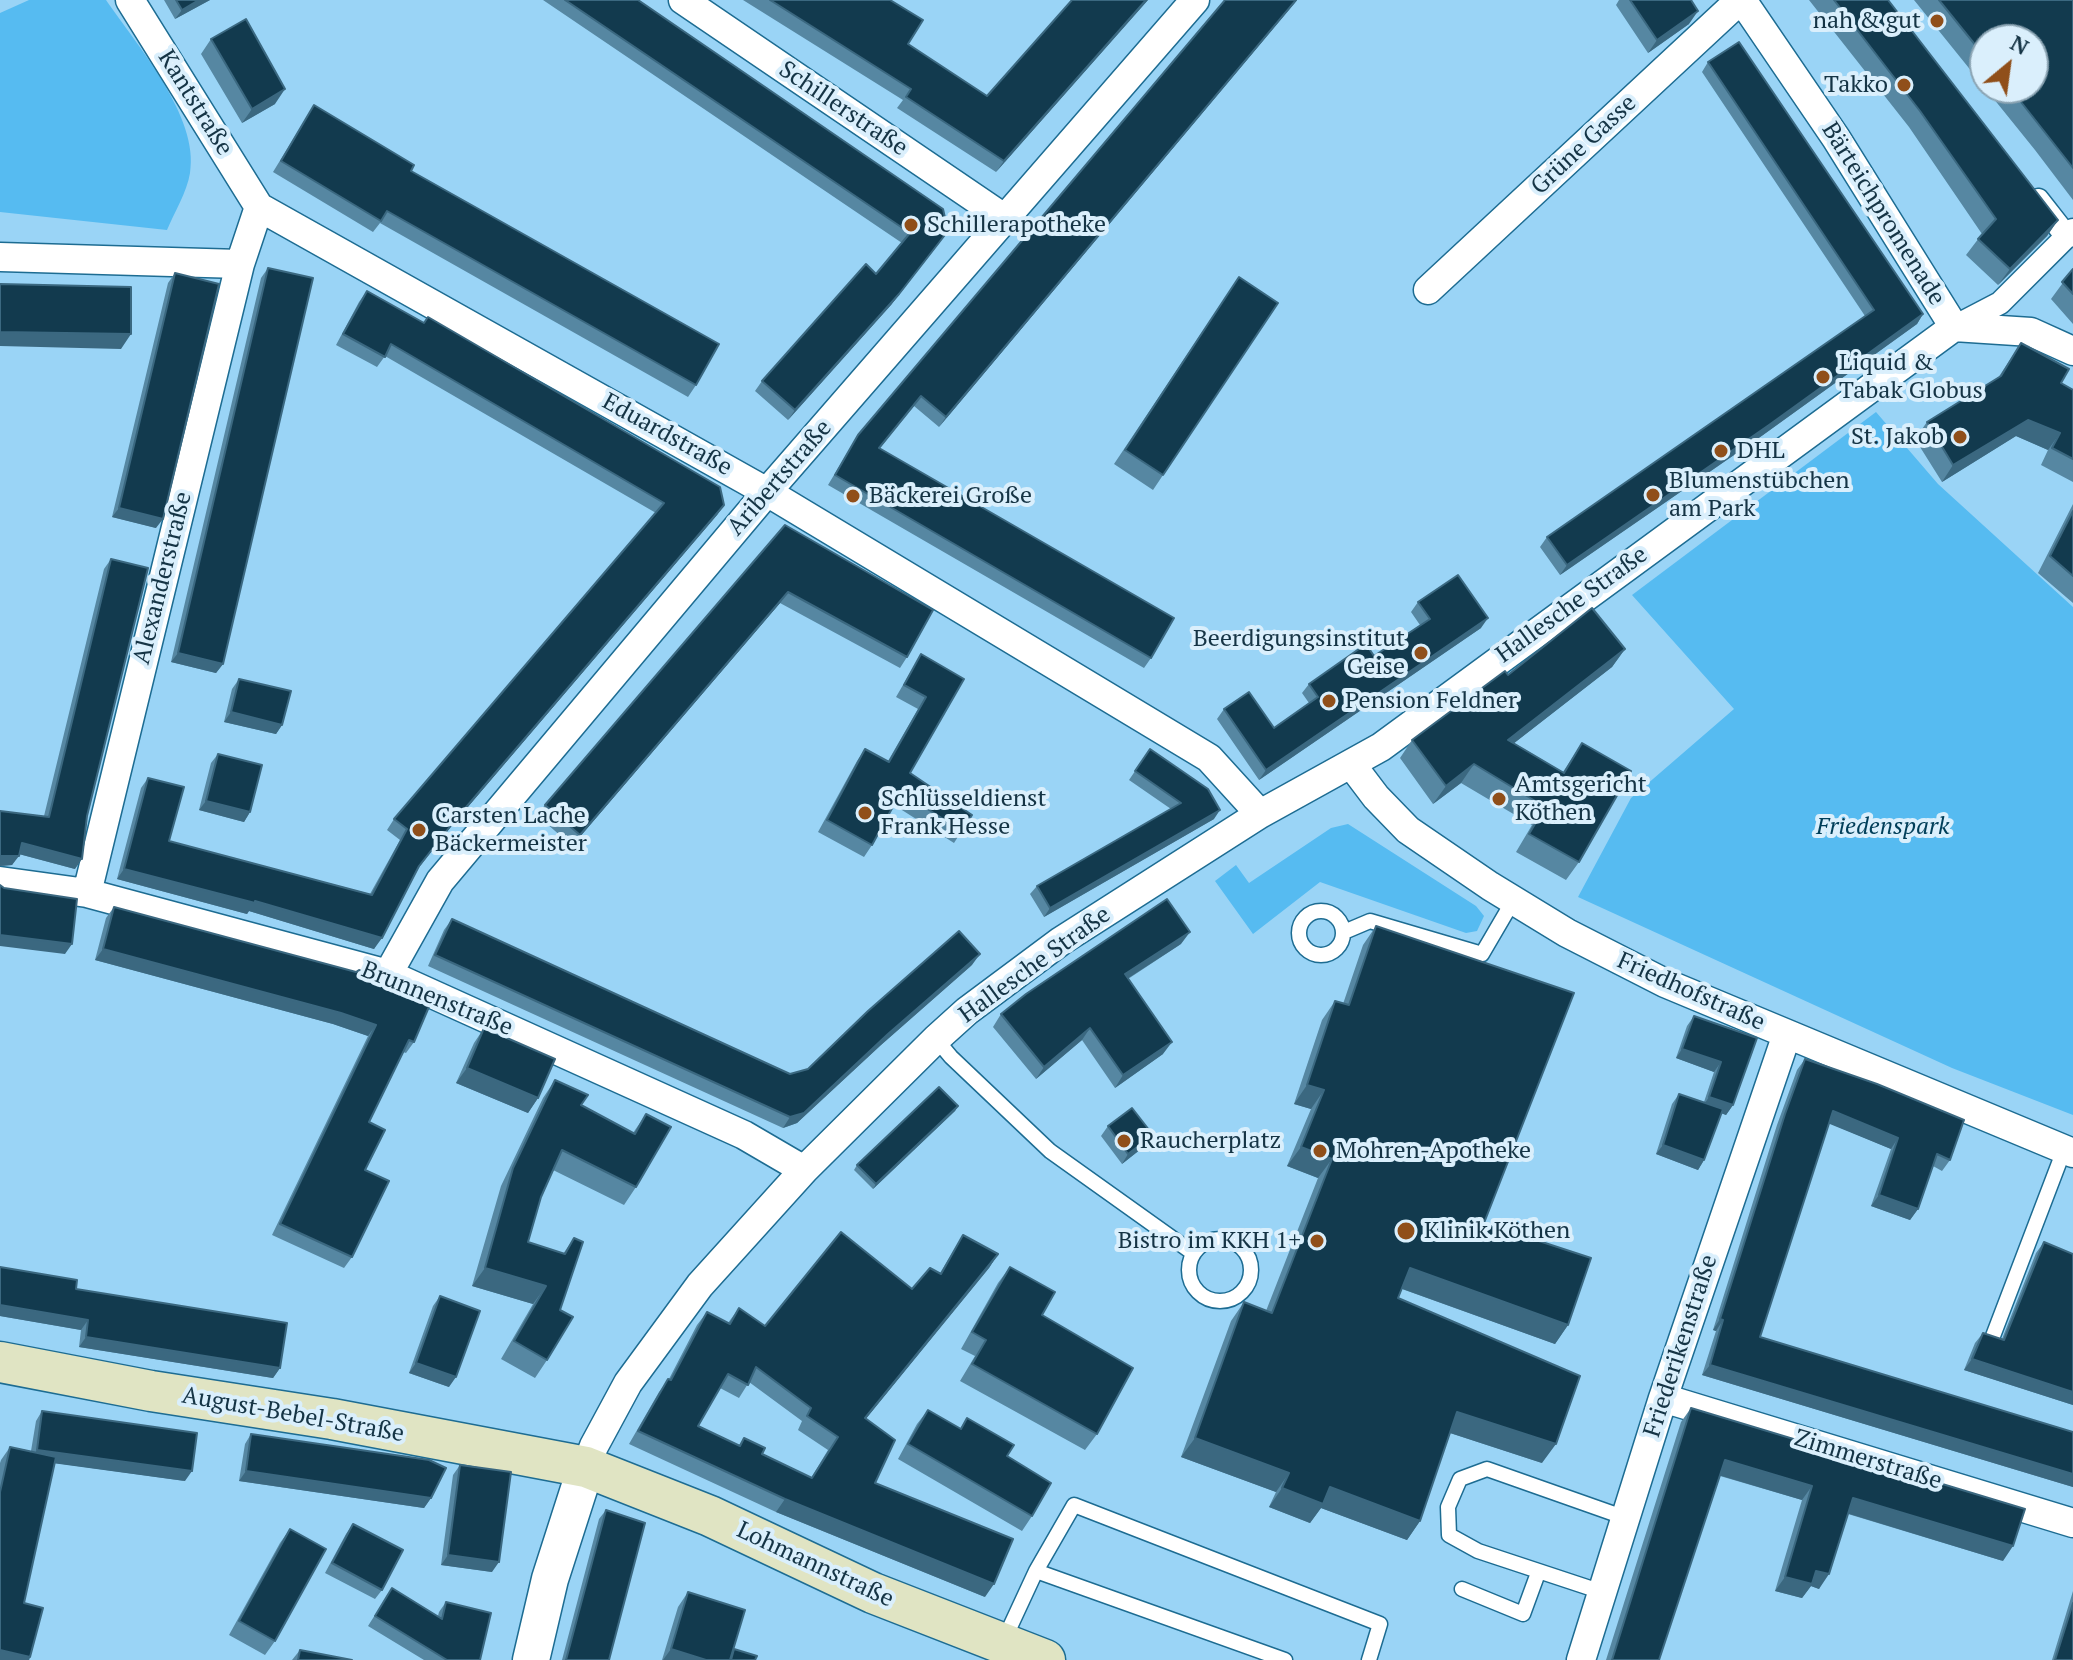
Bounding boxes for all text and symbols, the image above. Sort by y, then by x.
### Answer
place label: nah & gut [1813,7,1921,35]
marker: nah & gut [1928,12,1946,30]
north arrow [1969,24,2049,104]
text: N [2006,28,2034,61]
street label: Kantstraße [151,45,239,161]
street label: Schillerstraße [773,55,913,163]
place label: Takko [1824,71,1888,99]
marker: Takko [1895,76,1913,94]
street label: Grüne Gasse [1525,89,1643,201]
street label: Bärteichpromenade [1815,117,1951,311]
place label: Schillerapotheke [927,211,1106,239]
marker: Schillerapotheke [902,216,920,234]
place label: Liquid & Tabak Globus [1839,349,1983,405]
marker: Liquid & Tabak Globus [1814,368,1832,386]
street label: Eduardstraße [597,388,737,482]
street label: Aribertstraße [722,414,838,542]
place label: St. Jakob [1851,423,1944,451]
marker: St. Jakob [1951,428,1969,446]
place label: DHL [1737,437,1785,465]
marker: DHL [1712,442,1730,460]
place label: Blumenstübchen am Park [1669,467,1850,523]
place label: Bäckerei Große [869,482,1032,510]
marker: Blumenstübchen am Park [1644,486,1662,504]
marker: Bäckerei Große [844,487,862,505]
street label: Alexanderstraße [128,489,198,667]
street label: Hallesche Straße [1491,540,1653,670]
place label: Beerdigungsinstitut Geise [1193,625,1405,681]
marker: Beerdigungsinstitut Geise [1412,644,1430,662]
place label: Pension Feldner [1345,687,1517,715]
marker: Pension Feldner [1320,692,1338,710]
place label: Amtsgericht Köthen [1515,771,1647,827]
place label: Schlüsseldienst Frank Hesse [881,785,1046,841]
marker: Amtsgericht Köthen [1490,790,1508,808]
place label: Carsten Lache Bäckermeister [435,802,587,858]
marker: Schlüsseldienst Frank Hesse [856,804,874,822]
park label: Friedenspark [1816,813,1950,841]
marker: Carsten Lache Bäckermeister [410,821,428,839]
street label: Hallesche Straße [954,900,1116,1030]
street label: Friedhofstraße [1613,947,1769,1037]
street label: Brunnenstraße [357,956,517,1042]
place label: Raucherplatz [1140,1127,1281,1155]
marker: Raucherplatz [1115,1132,1133,1150]
place label: Mohren-Apotheke [1336,1137,1531,1165]
marker: Mohren-Apotheke [1311,1142,1329,1160]
place label: Klinik Köthen [1424,1217,1570,1245]
marker: Klinik Köthen [1395,1220,1417,1242]
place label: Bistro im KKH 1+ [1118,1227,1301,1255]
marker: Bistro im KKH 1+ [1308,1232,1326,1250]
street label: Friederikenstraße [1638,1251,1724,1441]
street label: August-Bebel-Straße [180,1381,406,1449]
street label: Zimmerstraße [1791,1424,1945,1496]
street label: Lohmannstraße [732,1516,898,1614]

